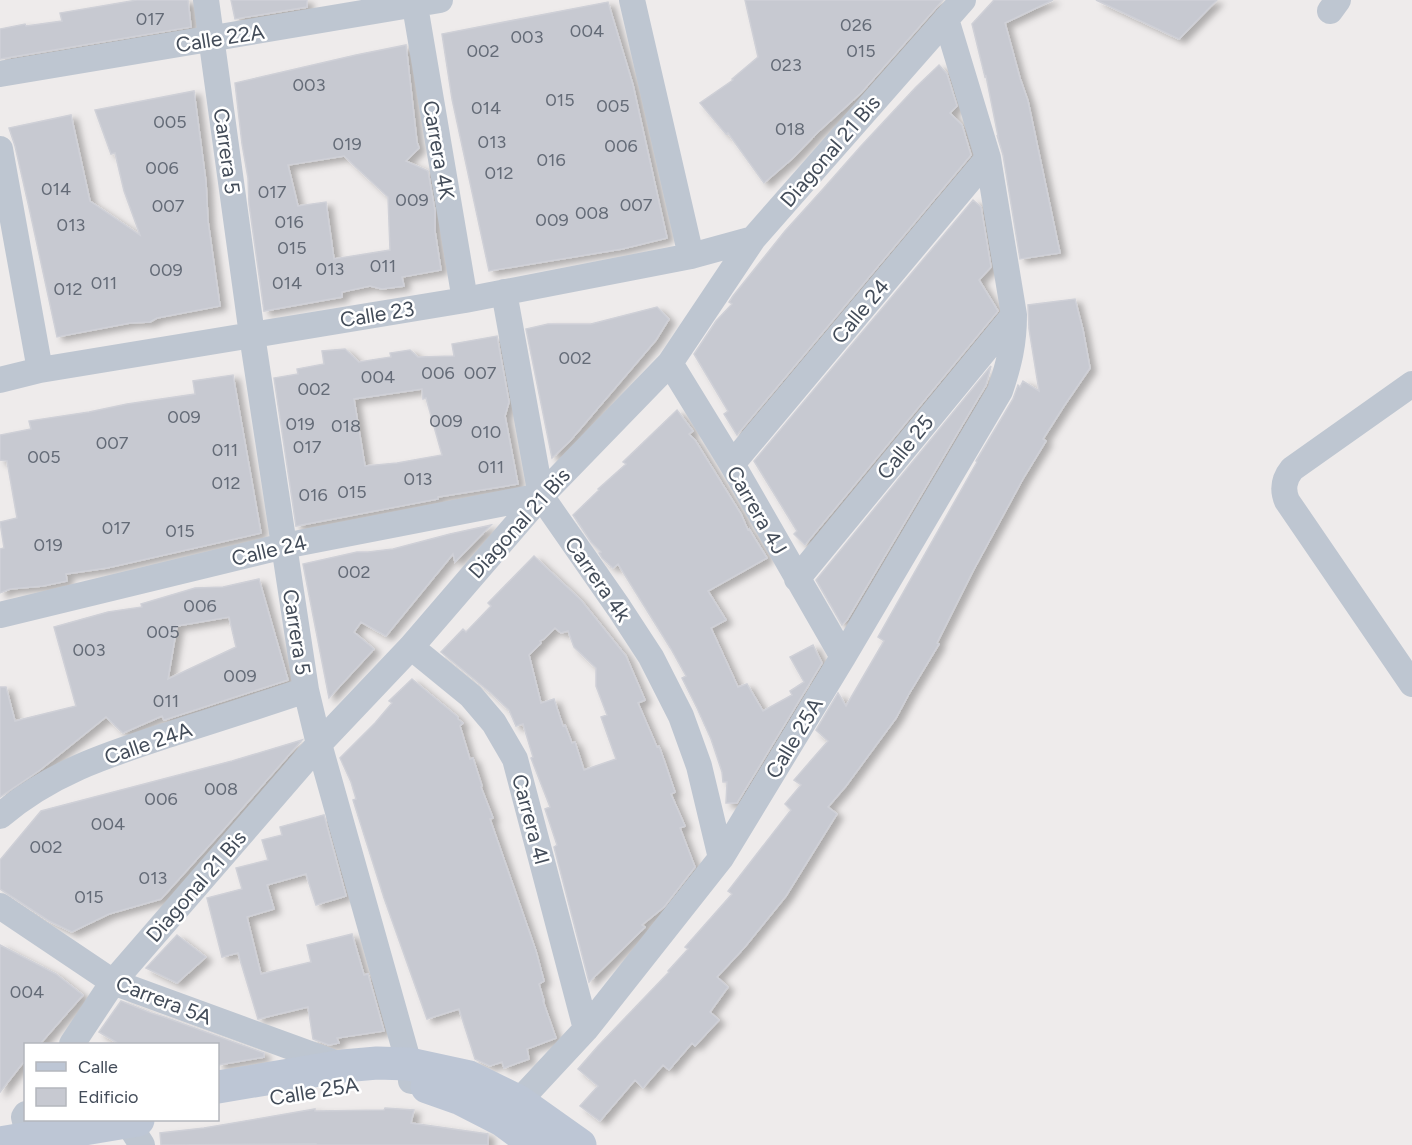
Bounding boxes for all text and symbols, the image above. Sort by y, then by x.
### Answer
house number: 017 [136,8,165,30]
house number: 026 [840,14,872,36]
street label: Calle 22A [174,19,266,57]
house number: 004 [570,20,604,42]
house number: 003 [511,26,543,48]
house number: 002 [466,40,500,62]
house number: 015 [846,40,876,62]
house number: 023 [770,54,802,76]
house number: 003 [293,74,325,96]
house number: 015 [545,89,575,111]
street label: Diagonal 21 Bis [775,90,885,212]
house number: 005 [596,95,630,117]
house number: 014 [471,97,501,119]
street label: Carrera 4K [418,98,460,202]
street label: Carrera 5 [209,106,245,196]
house number: 005 [153,111,187,133]
house number: 018 [775,118,805,140]
house number: 013 [478,131,506,153]
house number: 019 [332,133,362,155]
house number: 006 [604,135,638,157]
house number: 016 [536,149,566,171]
house number: 006 [145,157,179,179]
house number: 012 [484,162,514,184]
house number: 014 [41,178,71,200]
house number: 017 [258,181,287,203]
house number: 009 [395,189,429,211]
house number: 007 [620,194,653,216]
house number: 007 [152,195,185,217]
house number: 008 [575,202,609,224]
house number: 009 [535,209,569,231]
house number: 016 [274,211,304,233]
house number: 013 [57,214,85,236]
house number: 015 [277,237,307,259]
house number: 011 [370,255,396,277]
house number: 013 [316,258,344,280]
house number: 009 [149,259,183,281]
house number: 011 [91,272,117,294]
house number: 014 [272,272,302,294]
street label: Calle 24 [826,274,894,348]
house number: 012 [53,278,83,300]
street label: Calle 23 [338,296,416,332]
house number: 002 [558,347,592,369]
house number: 006 [421,362,455,384]
house number: 007 [464,362,497,384]
house number: 004 [361,366,395,388]
house number: 002 [297,378,331,400]
house number: 009 [167,406,201,428]
house number: 009 [429,410,463,432]
street label: Calle 25 [872,410,938,484]
house number: 019 [285,413,315,435]
house number: 018 [331,415,361,437]
house number: 010 [471,421,501,443]
house number: 007 [96,432,129,454]
house number: 017 [293,436,322,458]
house number: 011 [212,439,238,461]
house number: 005 [27,446,61,468]
house number: 011 [478,456,504,478]
street label: Carrera 4J [722,461,792,559]
street label: Diagonal 21 Bis [463,463,575,583]
house number: 013 [404,468,432,490]
house number: 012 [211,472,241,494]
house number: 015 [337,481,367,503]
house number: 016 [298,484,328,506]
house number: 017 [102,517,131,539]
house number: 015 [165,520,195,542]
street label: Calle 24 [229,529,309,571]
street label: Carrera 4k [560,532,637,627]
house number: 019 [33,534,63,556]
house number: 002 [337,561,371,583]
street label: Carrera 5 [278,587,316,677]
house number: 006 [183,595,217,617]
house number: 005 [146,621,180,643]
house number: 003 [73,639,105,661]
house number: 009 [223,665,257,687]
house number: 011 [153,690,179,712]
street label: Calle 25A [760,693,828,783]
street label: Calle 24A [101,716,195,770]
street label: Carrera 4l [507,771,555,867]
house number: 008 [204,778,238,800]
house number: 006 [144,788,178,810]
house number: 004 [91,813,125,835]
street label: Diagonal 21 Bis [141,825,251,947]
house number: 002 [29,836,63,858]
house number: 013 [139,867,167,889]
house number: 015 [74,886,104,908]
street label: Carrera 5A [112,970,216,1030]
house number: 004 [10,981,44,1003]
legend [24,1043,219,1121]
text: Calle [78,1056,118,1078]
street label: Calle 25A [268,1072,360,1110]
text: Edificio [78,1086,139,1108]

